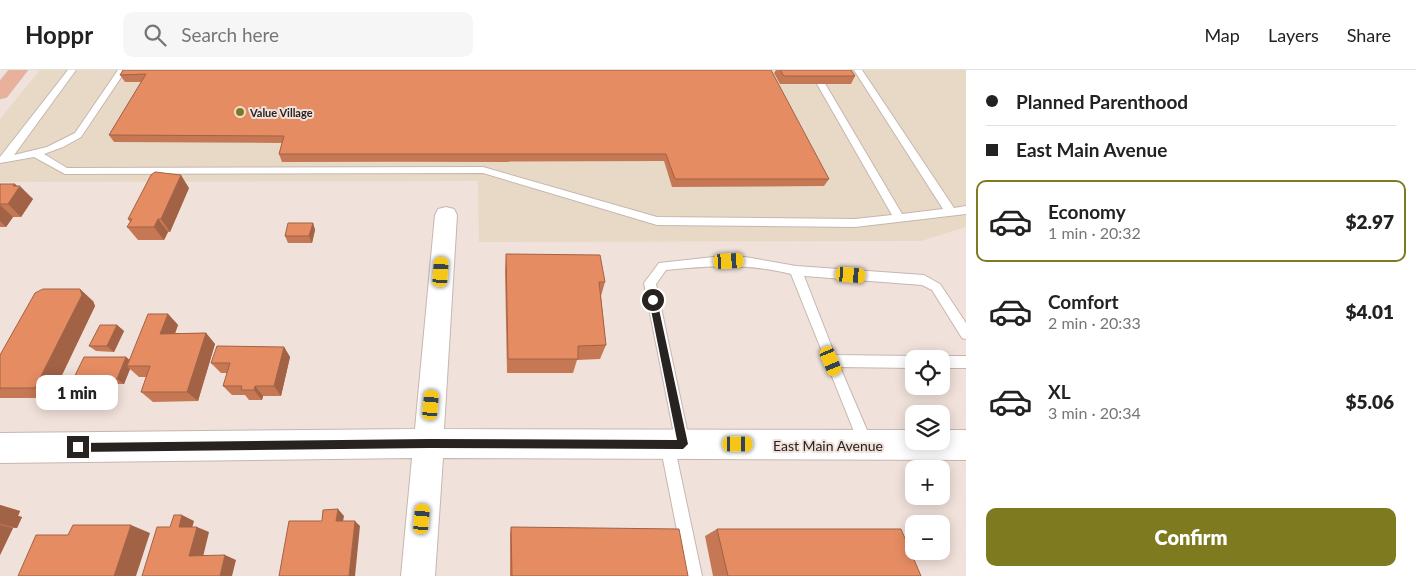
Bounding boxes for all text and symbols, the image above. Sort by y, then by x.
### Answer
search box [123,12,473,57]
text: Hoppr [25,20,93,49]
icon: search [141,21,169,49]
text: Search here [181,23,279,46]
text: Map [1204,24,1240,46]
text: Layers [1268,24,1319,46]
text: Share [1347,24,1391,46]
text: Planned Parenthood [1016,90,1188,113]
marker: Value Village [234,106,246,118]
place label: Value Village [249,106,313,119]
text: East Main Avenue [1016,138,1167,161]
icon: car [988,199,1033,244]
text: Economy [1048,200,1126,223]
text: $2.97 [1345,210,1394,233]
text: 1 min · 20:32 [1048,223,1141,242]
car [713,253,744,269]
car [432,257,449,287]
car [835,266,866,284]
route start [642,289,664,311]
icon: car [988,289,1033,334]
text: Comfort [1048,290,1119,313]
text: $4.01 [1345,300,1394,323]
text: 2 min · 20:33 [1048,313,1141,332]
car [818,344,843,378]
map controls [905,350,950,560]
button: locate [905,350,950,395]
callout: 1 min [37,374,119,410]
icon: car [988,379,1033,424]
text: XL [1048,380,1071,403]
text: 1 min [57,383,97,402]
car [422,389,439,421]
text: $5.06 [1345,390,1394,413]
text: 3 min · 20:34 [1048,403,1141,422]
button: layers [905,405,950,450]
route end [67,436,89,458]
car [723,437,753,452]
street label: East Main Avenue [773,437,883,454]
button: + [905,460,950,505]
car [413,503,430,535]
button: Confirm [986,508,1396,566]
button: − [905,515,950,560]

